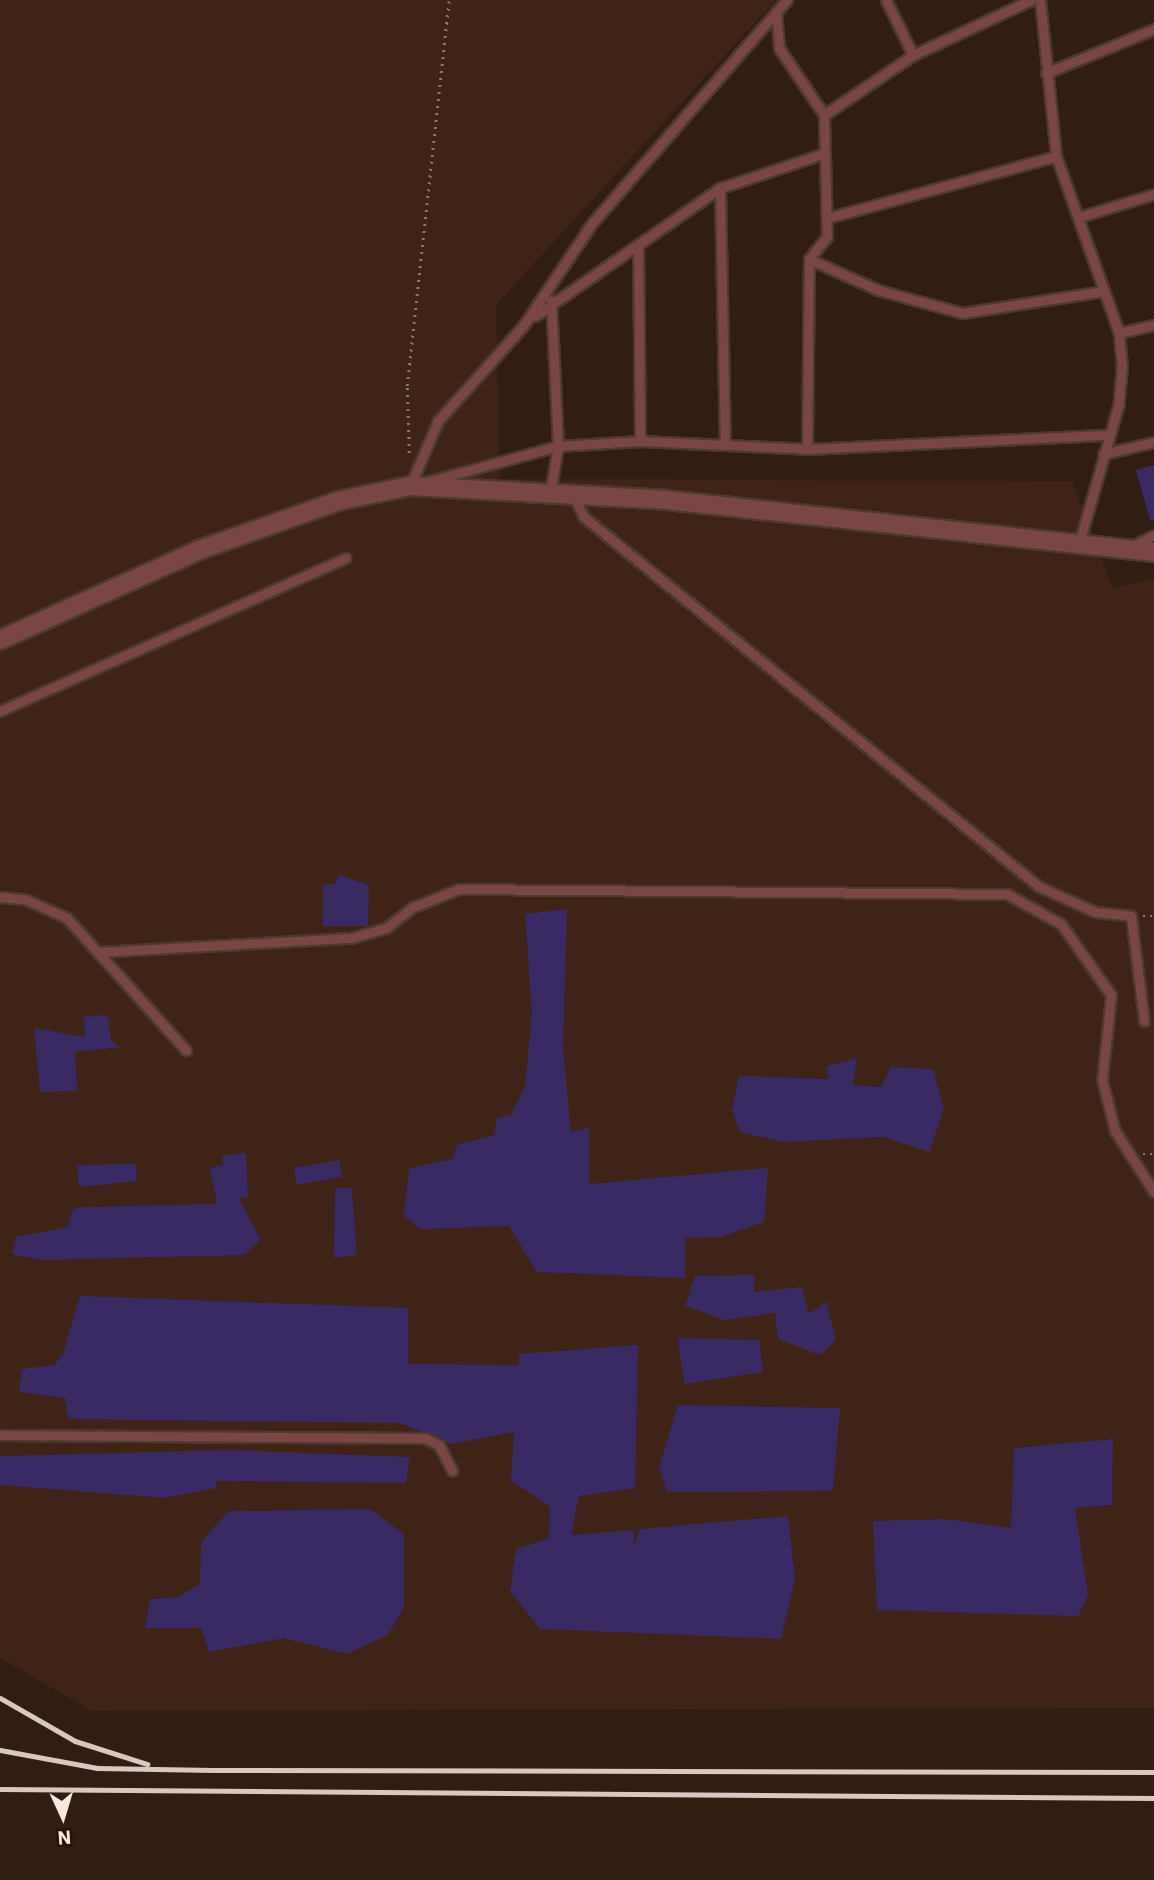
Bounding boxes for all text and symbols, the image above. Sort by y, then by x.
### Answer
north arrow [28,1782,98,1852]
text: N [57,1825,72,1850]

